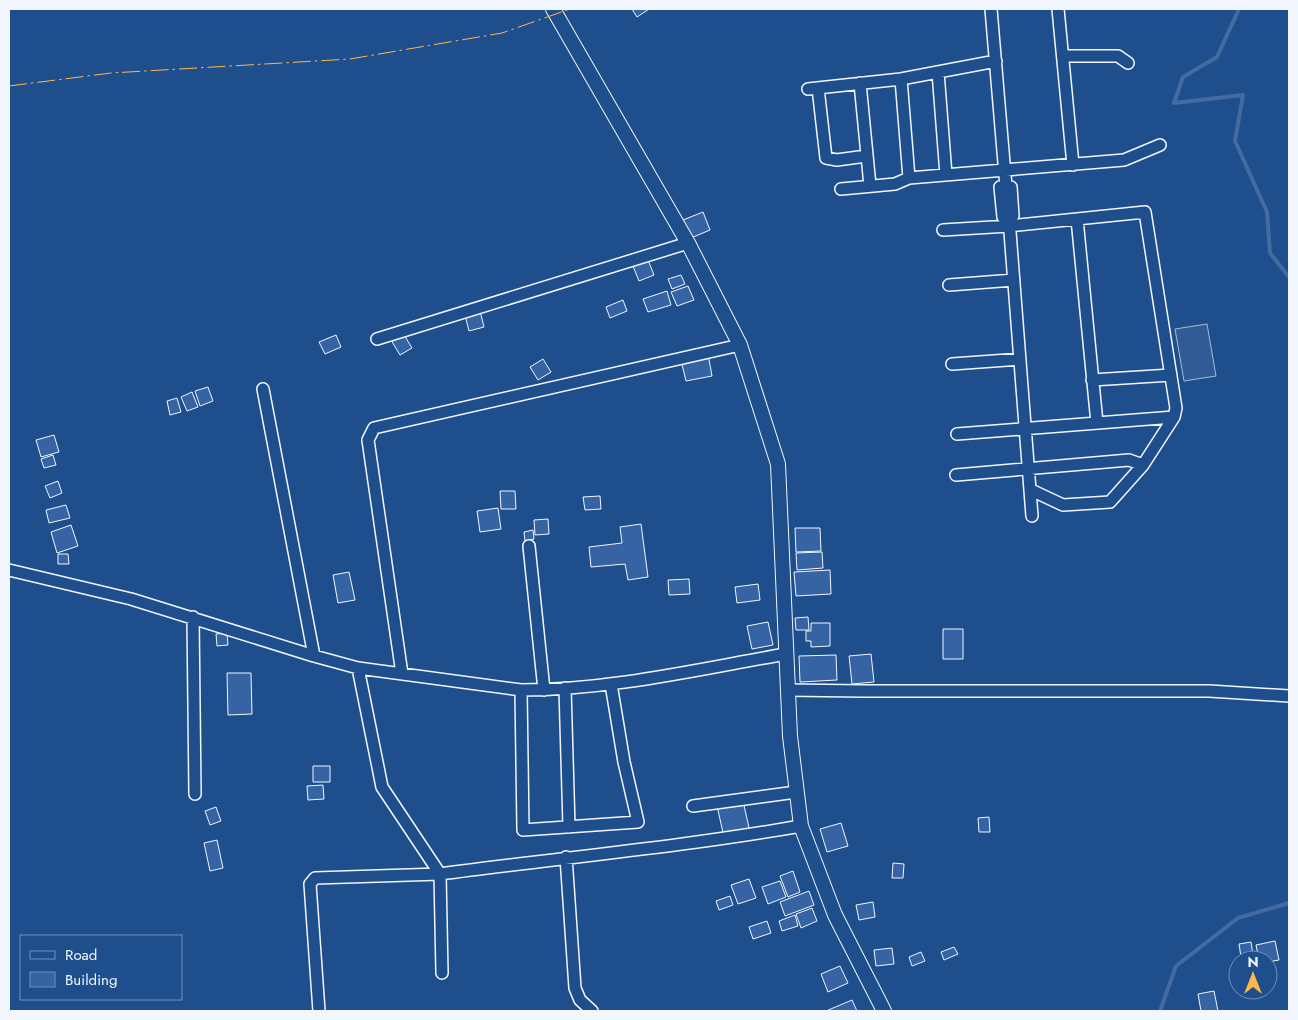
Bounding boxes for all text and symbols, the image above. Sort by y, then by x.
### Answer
legend [20,935,182,1000]
text: Road [65,944,97,966]
north arrow [1228,950,1278,1000]
text: N [1247,952,1259,972]
text: Building [65,969,117,991]

